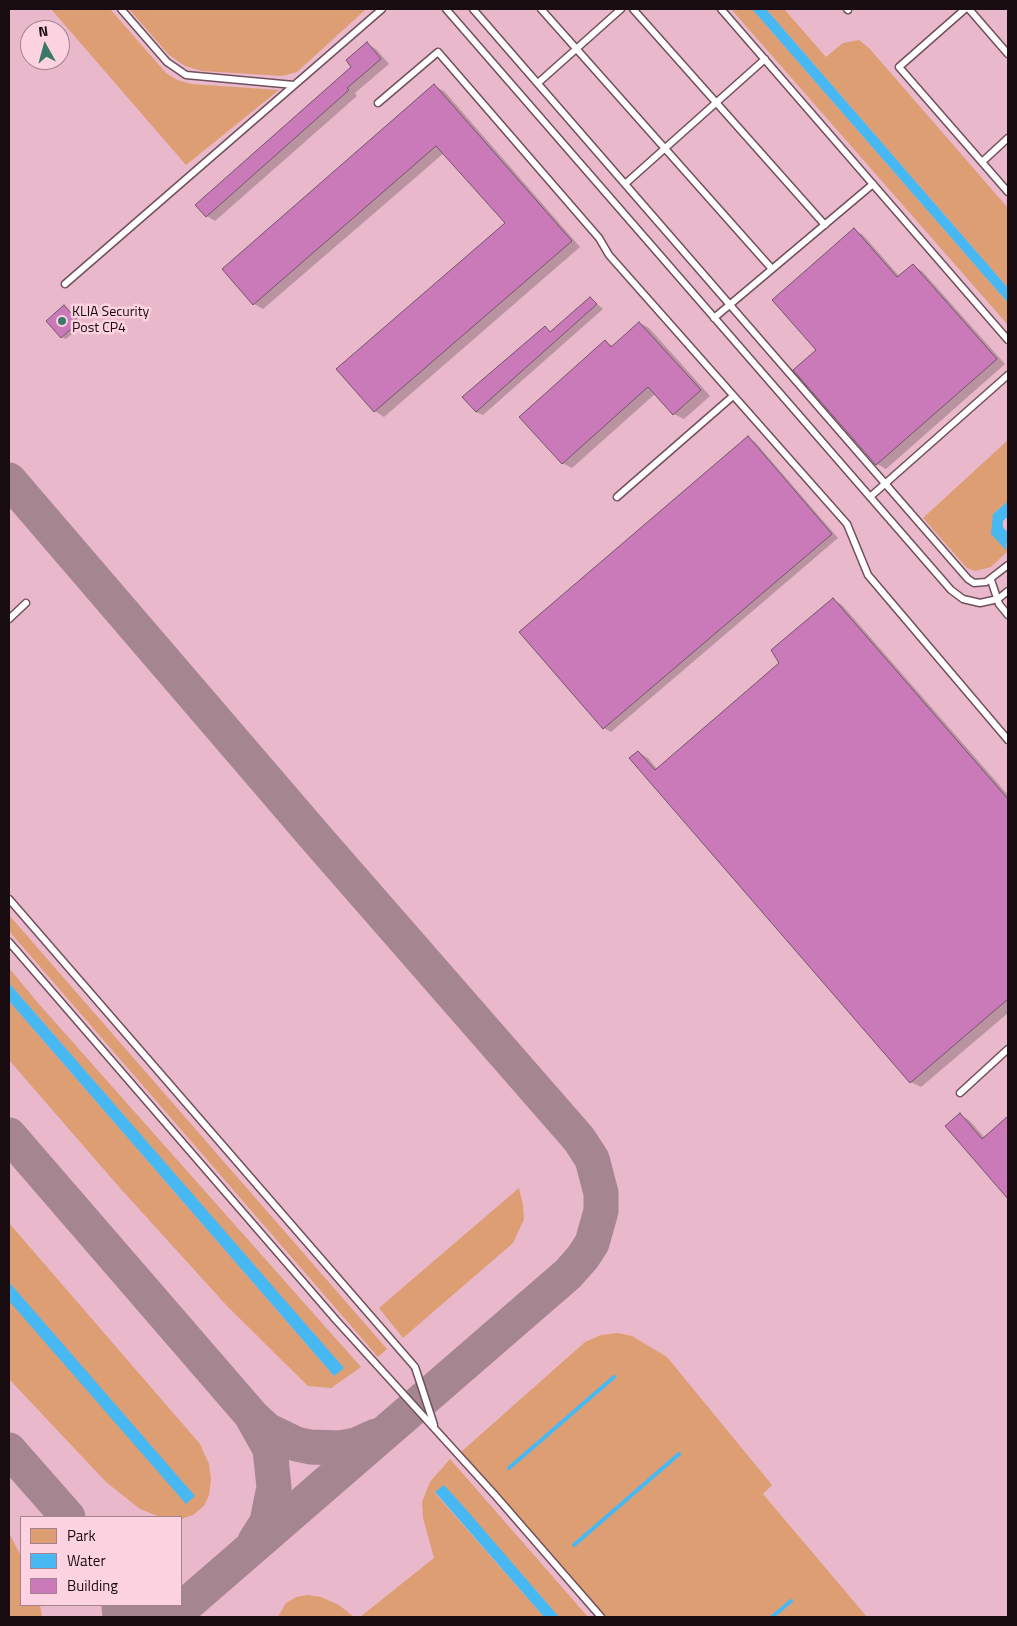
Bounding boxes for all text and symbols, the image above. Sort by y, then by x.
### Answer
north arrow [20,20,70,70]
text: N [37,20,49,42]
place label: KLIA Security Post CP4 [72,305,149,338]
marker: KLIA Security Post CP4 [56,315,68,327]
legend [20,1516,182,1606]
text: Park [67,1524,96,1547]
text: Water [67,1549,106,1572]
text: Building [67,1574,118,1597]

